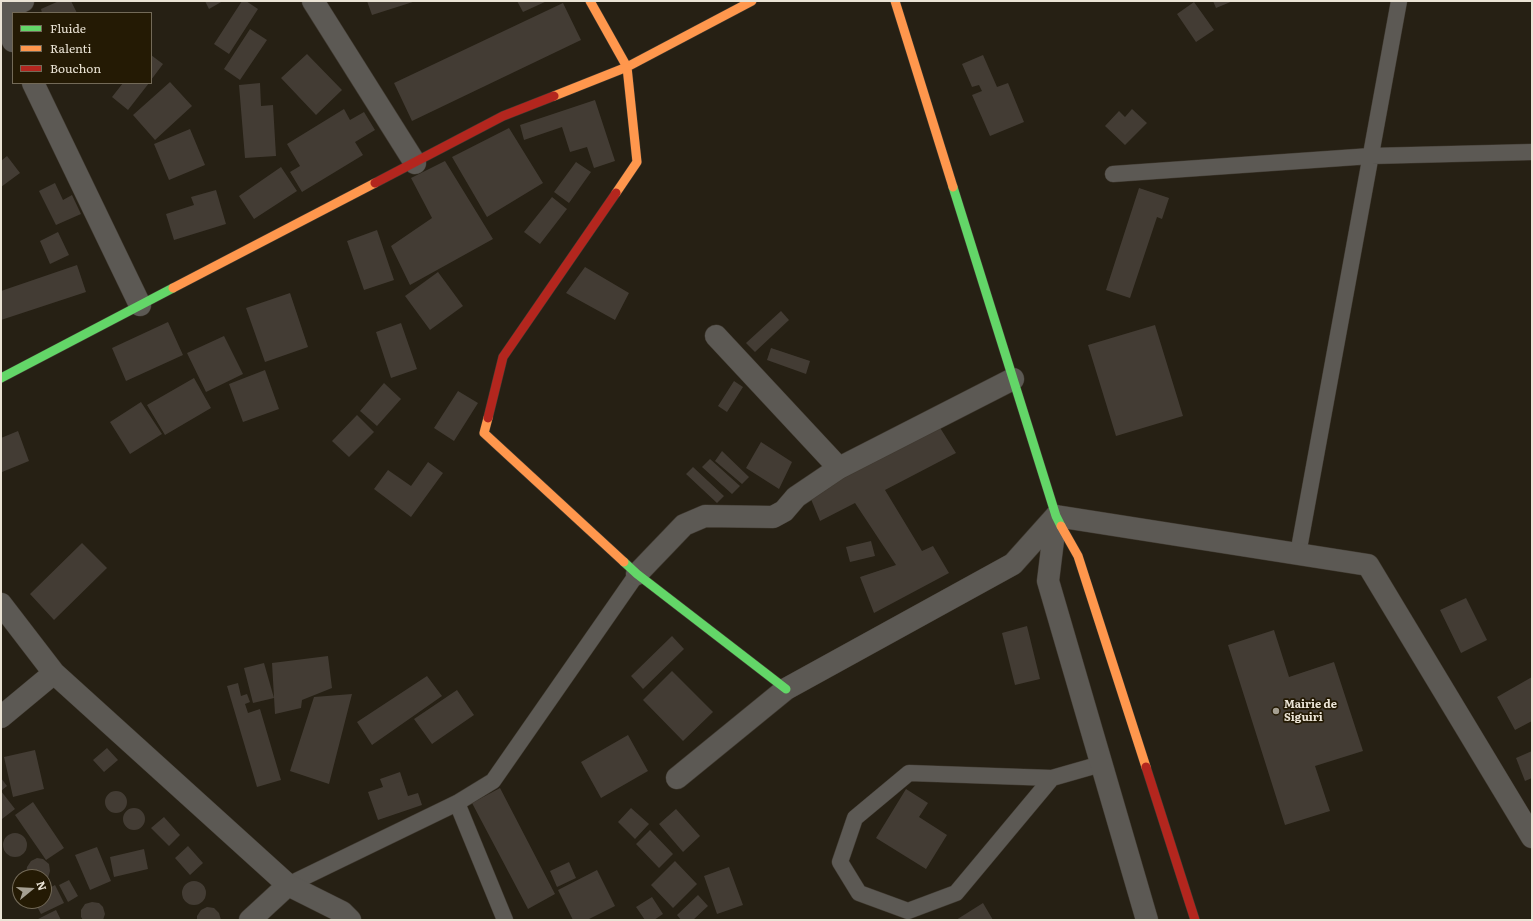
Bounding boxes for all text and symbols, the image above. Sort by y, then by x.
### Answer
legend [12,12,152,84]
text: Fluide [50,19,86,37]
text: Ralenti [50,39,91,57]
text: Bouchon [50,59,101,77]
place label: Mairie de Siguiri [1284,698,1337,724]
marker: Mairie de Siguiri [1271,706,1281,716]
north arrow [12,869,52,909]
text: N [33,879,51,892]

